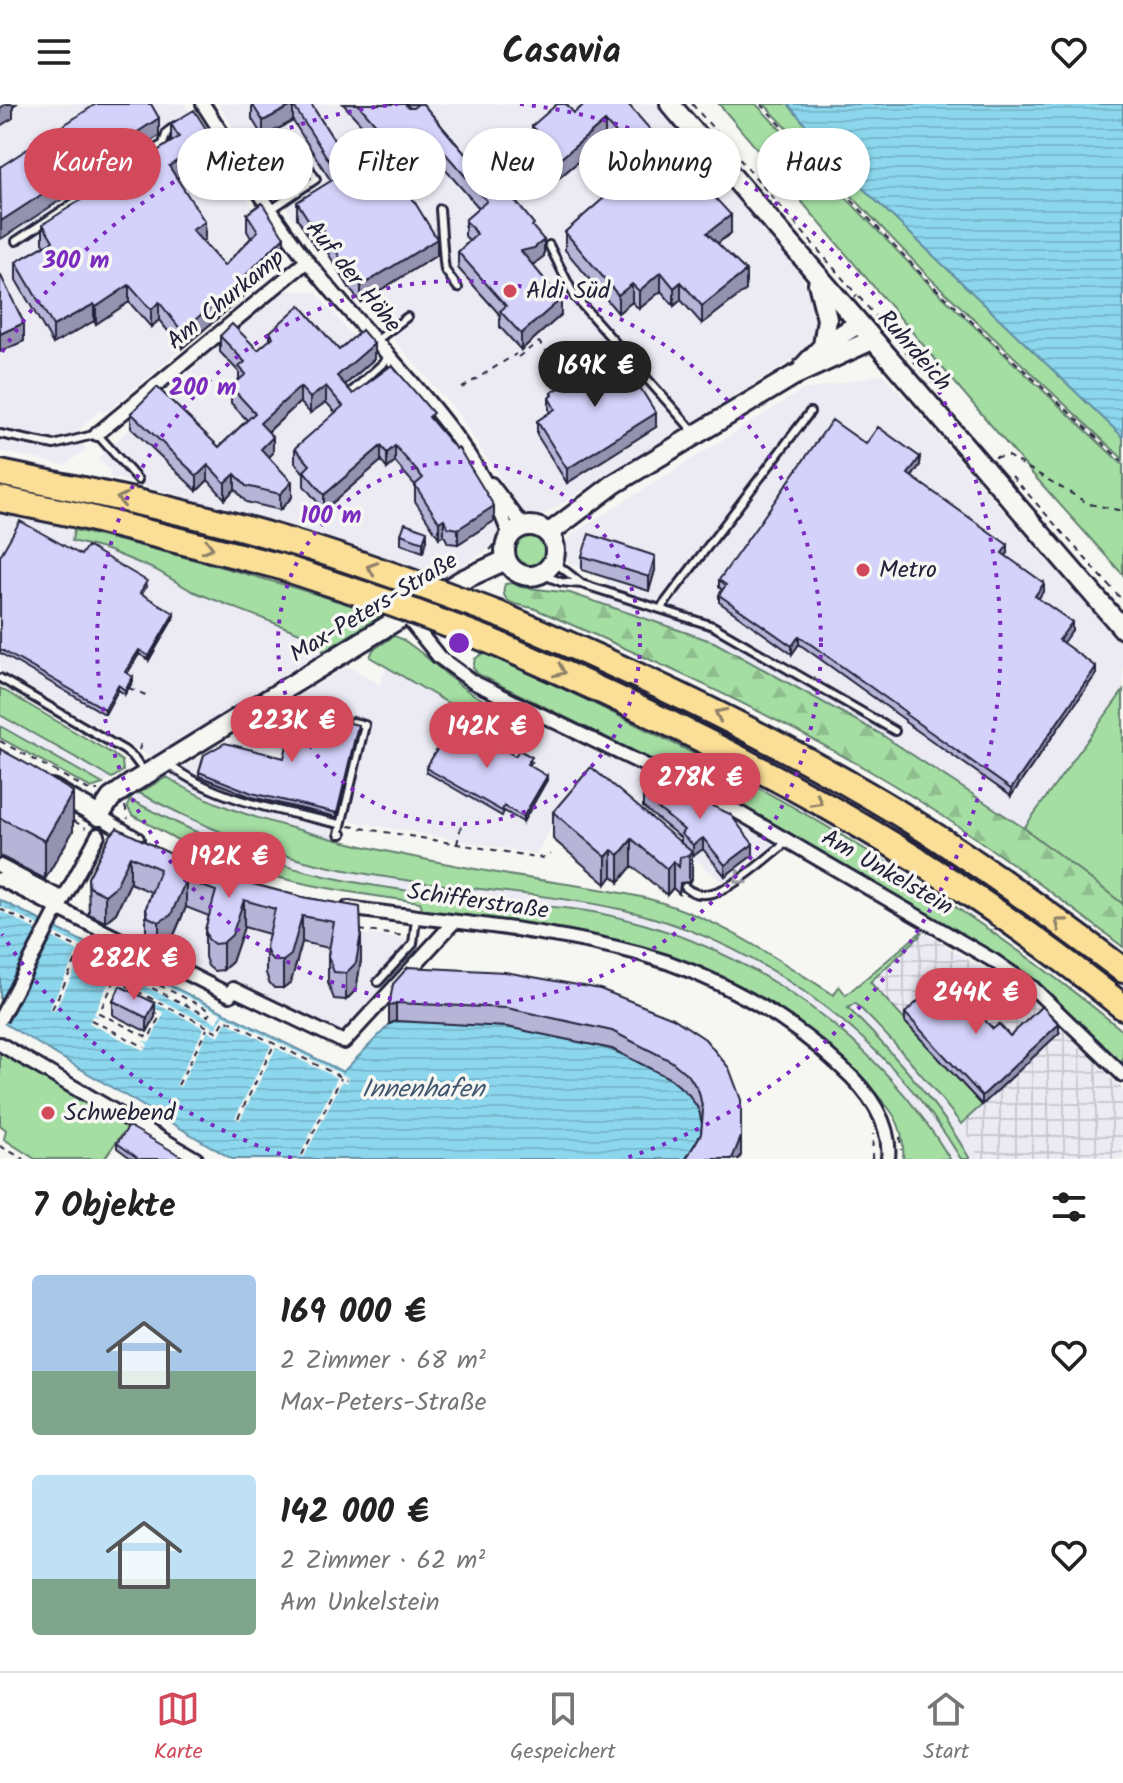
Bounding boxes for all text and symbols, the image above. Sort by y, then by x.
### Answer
text: Casavia [502,24,621,81]
icon: menu [32,30,76,74]
icon: heart [1047,30,1091,74]
chip: Kaufen [24,128,161,200]
chip: Mieten [177,128,313,200]
chip: Filter [329,128,446,200]
chip: Neu [462,128,563,200]
chip: Wohnung [579,128,741,200]
chip: Haus [757,128,870,200]
street label: Auf der Höhe [295,212,411,342]
street label: Am Churkamp [158,239,294,360]
text: 300 m [42,242,109,281]
place label: Aldi Süd [526,272,611,311]
marker: Aldi Süd [501,282,519,300]
street label: Ruhrdeich [867,301,961,401]
pin: 169K € [530,341,660,409]
text: 169K € [556,346,634,388]
text: 200 m [169,369,237,408]
one-way arrow [115,491,129,508]
text: 100 m [301,497,361,536]
one-way arrow [201,538,215,554]
street label: Max-Peters-Straße [282,542,466,674]
place label: Metro [879,551,937,590]
one-way arrow [366,561,379,577]
marker: Metro [854,561,872,579]
centre of rings [445,629,473,657]
one-way arrow [552,661,566,677]
pin: 223K € [227,696,357,764]
text: 223K € [249,701,335,743]
pin: 142K € [422,702,552,770]
text: 142K € [447,707,527,749]
one-way arrow [713,708,728,724]
pin: 278K € [635,753,765,821]
text: 278K € [658,758,742,800]
one-way arrow [808,791,822,807]
street label: Am Unkelstein [814,819,960,927]
pin: 192K € [164,832,294,900]
text: 192K € [190,837,268,879]
one-way arrow [734,869,748,883]
street label: Schifferstraße [405,873,551,931]
one-way arrow [1055,919,1069,933]
pin: 282K € [69,934,199,1002]
text: 282K € [90,939,178,981]
pin: 244K € [911,968,1041,1036]
text: 244K € [933,973,1019,1015]
water label: Innenhafen [362,1069,487,1111]
place label: Schwebend [64,1094,176,1133]
marker: Schwebend [39,1104,57,1122]
text: 7 Objekte [32,1180,176,1234]
icon: filters [1047,1185,1091,1229]
text: 169 000 € [280,1286,426,1340]
icon: home [96,1307,192,1403]
icon: heart [1047,1333,1091,1377]
text: 2 Zimmer · 68 m² [280,1340,486,1382]
text: Max-Peters-Straße [280,1382,487,1424]
text: 142 000 € [280,1486,429,1540]
icon: home [96,1507,192,1603]
icon: heart [1047,1533,1091,1577]
text: 2 Zimmer · 62 m² [280,1540,485,1582]
text: Am Unkelstein [280,1582,439,1624]
tab: Karte [154,1687,203,1770]
tab: Gespeichert [510,1687,616,1770]
tab: Start [923,1687,969,1770]

